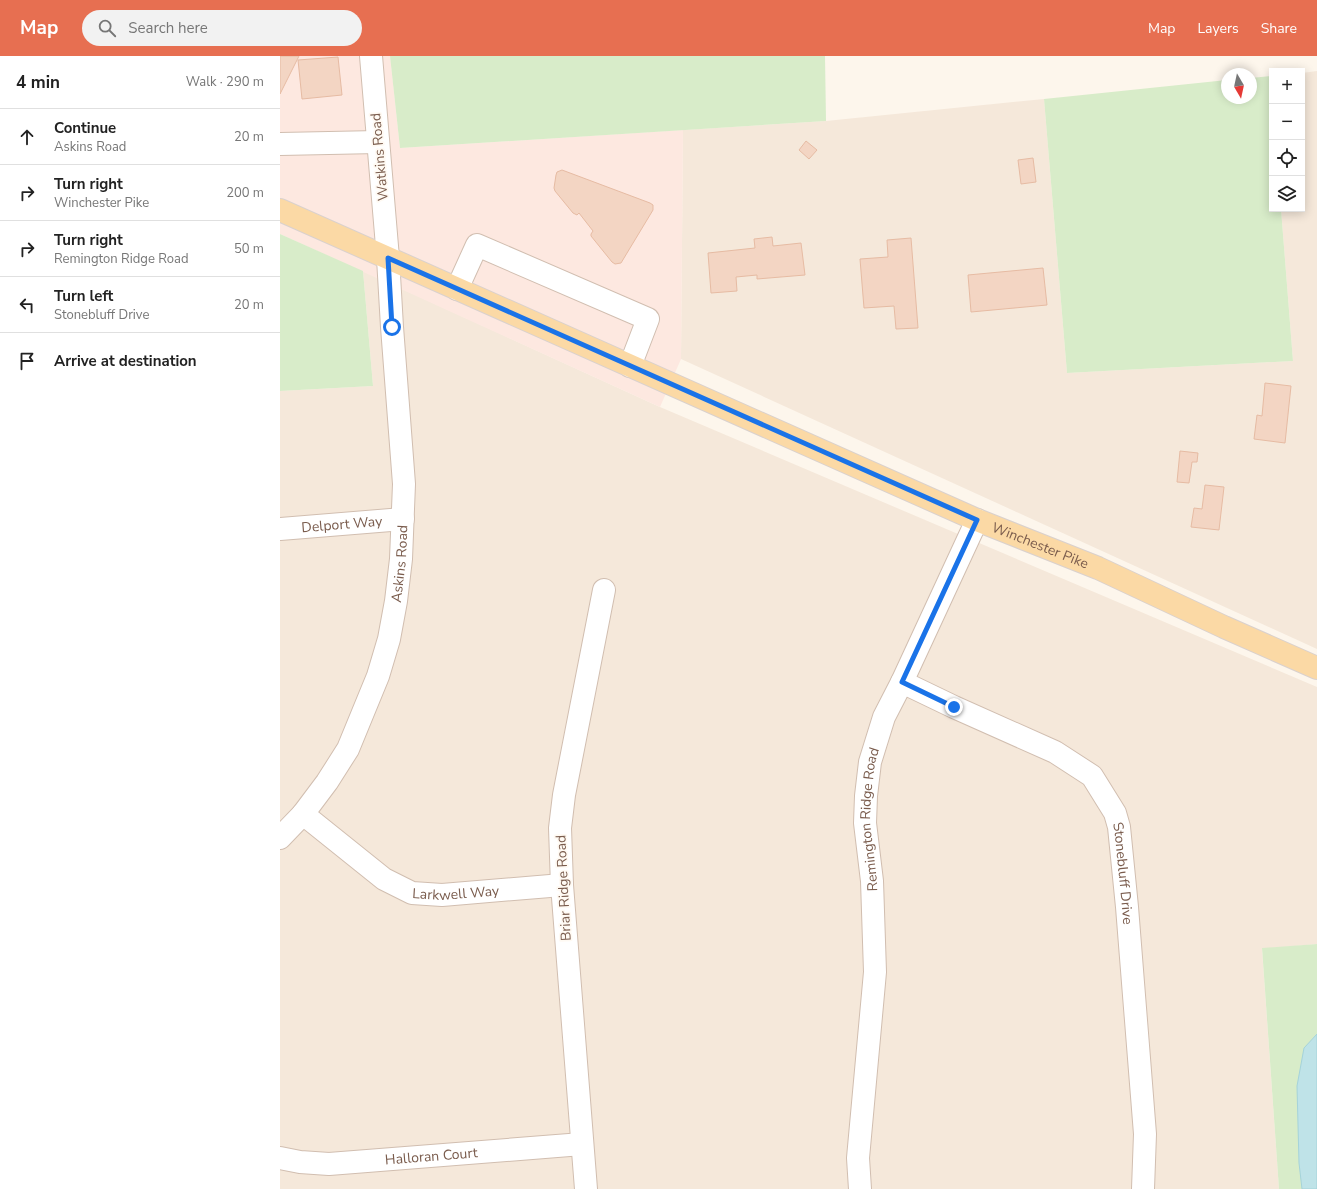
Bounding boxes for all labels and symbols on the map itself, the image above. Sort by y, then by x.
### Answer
north arrow [1221,68,1257,104]
street label: Watkins Road [366,112,393,202]
route start [383,318,401,336]
street label: Delport Way [301,512,384,537]
street label: Winchester Pike [989,518,1091,573]
street label: Askins Road [387,524,412,604]
route end [945,698,963,716]
street label: Remington Ridge Road [856,745,884,892]
street label: Stonebluff Drive [1108,820,1137,925]
street label: Briar Ridge Road [551,834,576,942]
street label: Larkwell Way [412,881,501,905]
street label: Halloran Court [384,1143,478,1170]

